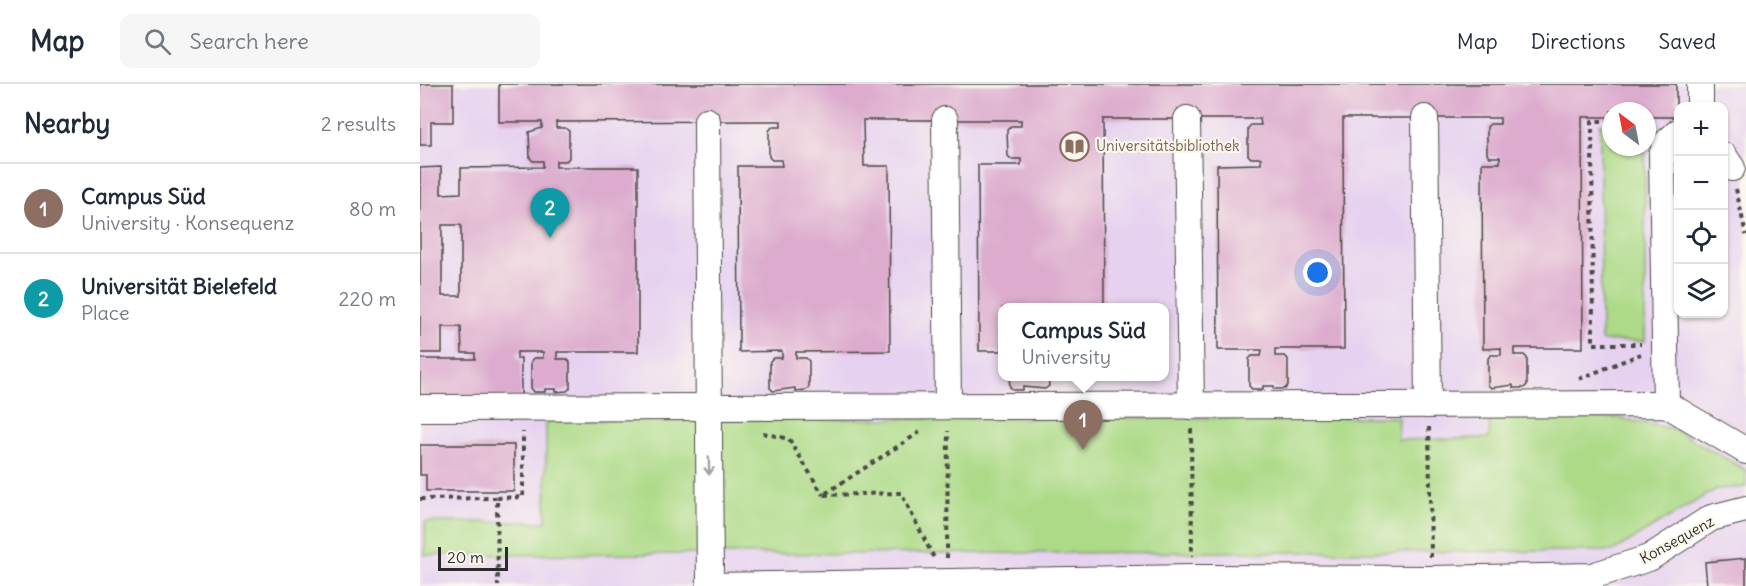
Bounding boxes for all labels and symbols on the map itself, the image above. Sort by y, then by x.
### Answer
north arrow [1602,102,1656,156]
library icon: Universitätsbibliothek [1059,130,1091,162]
place label: Universitätsbibliothek [1096,136,1240,155]
pin: 2 [530,188,570,238]
your location [1303,258,1332,287]
pin: 1 [1064,400,1102,450]
one-way arrow [703,455,715,475]
street label: Konsequenz [1636,511,1717,568]
scale bar [438,544,508,572]

